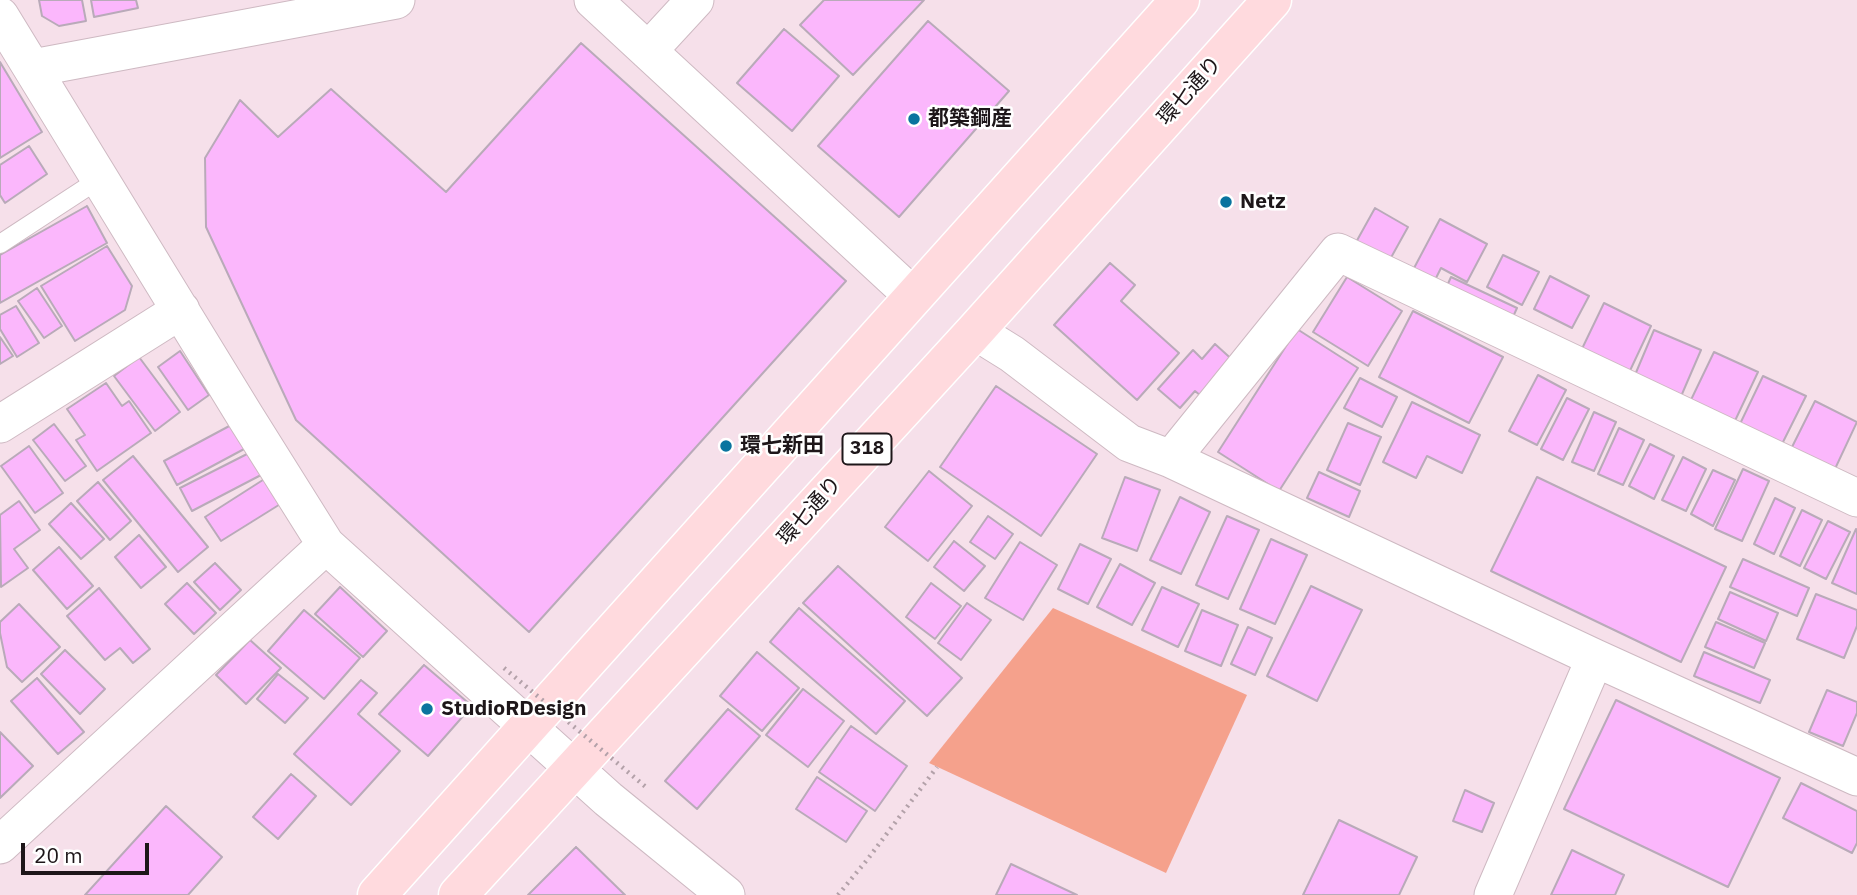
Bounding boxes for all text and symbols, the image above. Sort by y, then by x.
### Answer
street label: 環七通り [1153,51,1227,131]
place label: 都築鋼産 [928,106,1012,132]
marker: 都築鋼産 [906,111,922,127]
place label: Netz [1240,189,1286,215]
marker: Netz [1218,194,1234,210]
place label: 環七新田 [740,433,824,459]
road number: 318 [842,433,892,464]
marker: 環七新田 [718,438,734,454]
street label: 環七通り [773,471,847,551]
place label: StudioRDesign [441,696,586,722]
marker: StudioRDesign [419,701,435,717]
scale bar [24,828,152,872]
text: 20 m [34,841,83,869]

